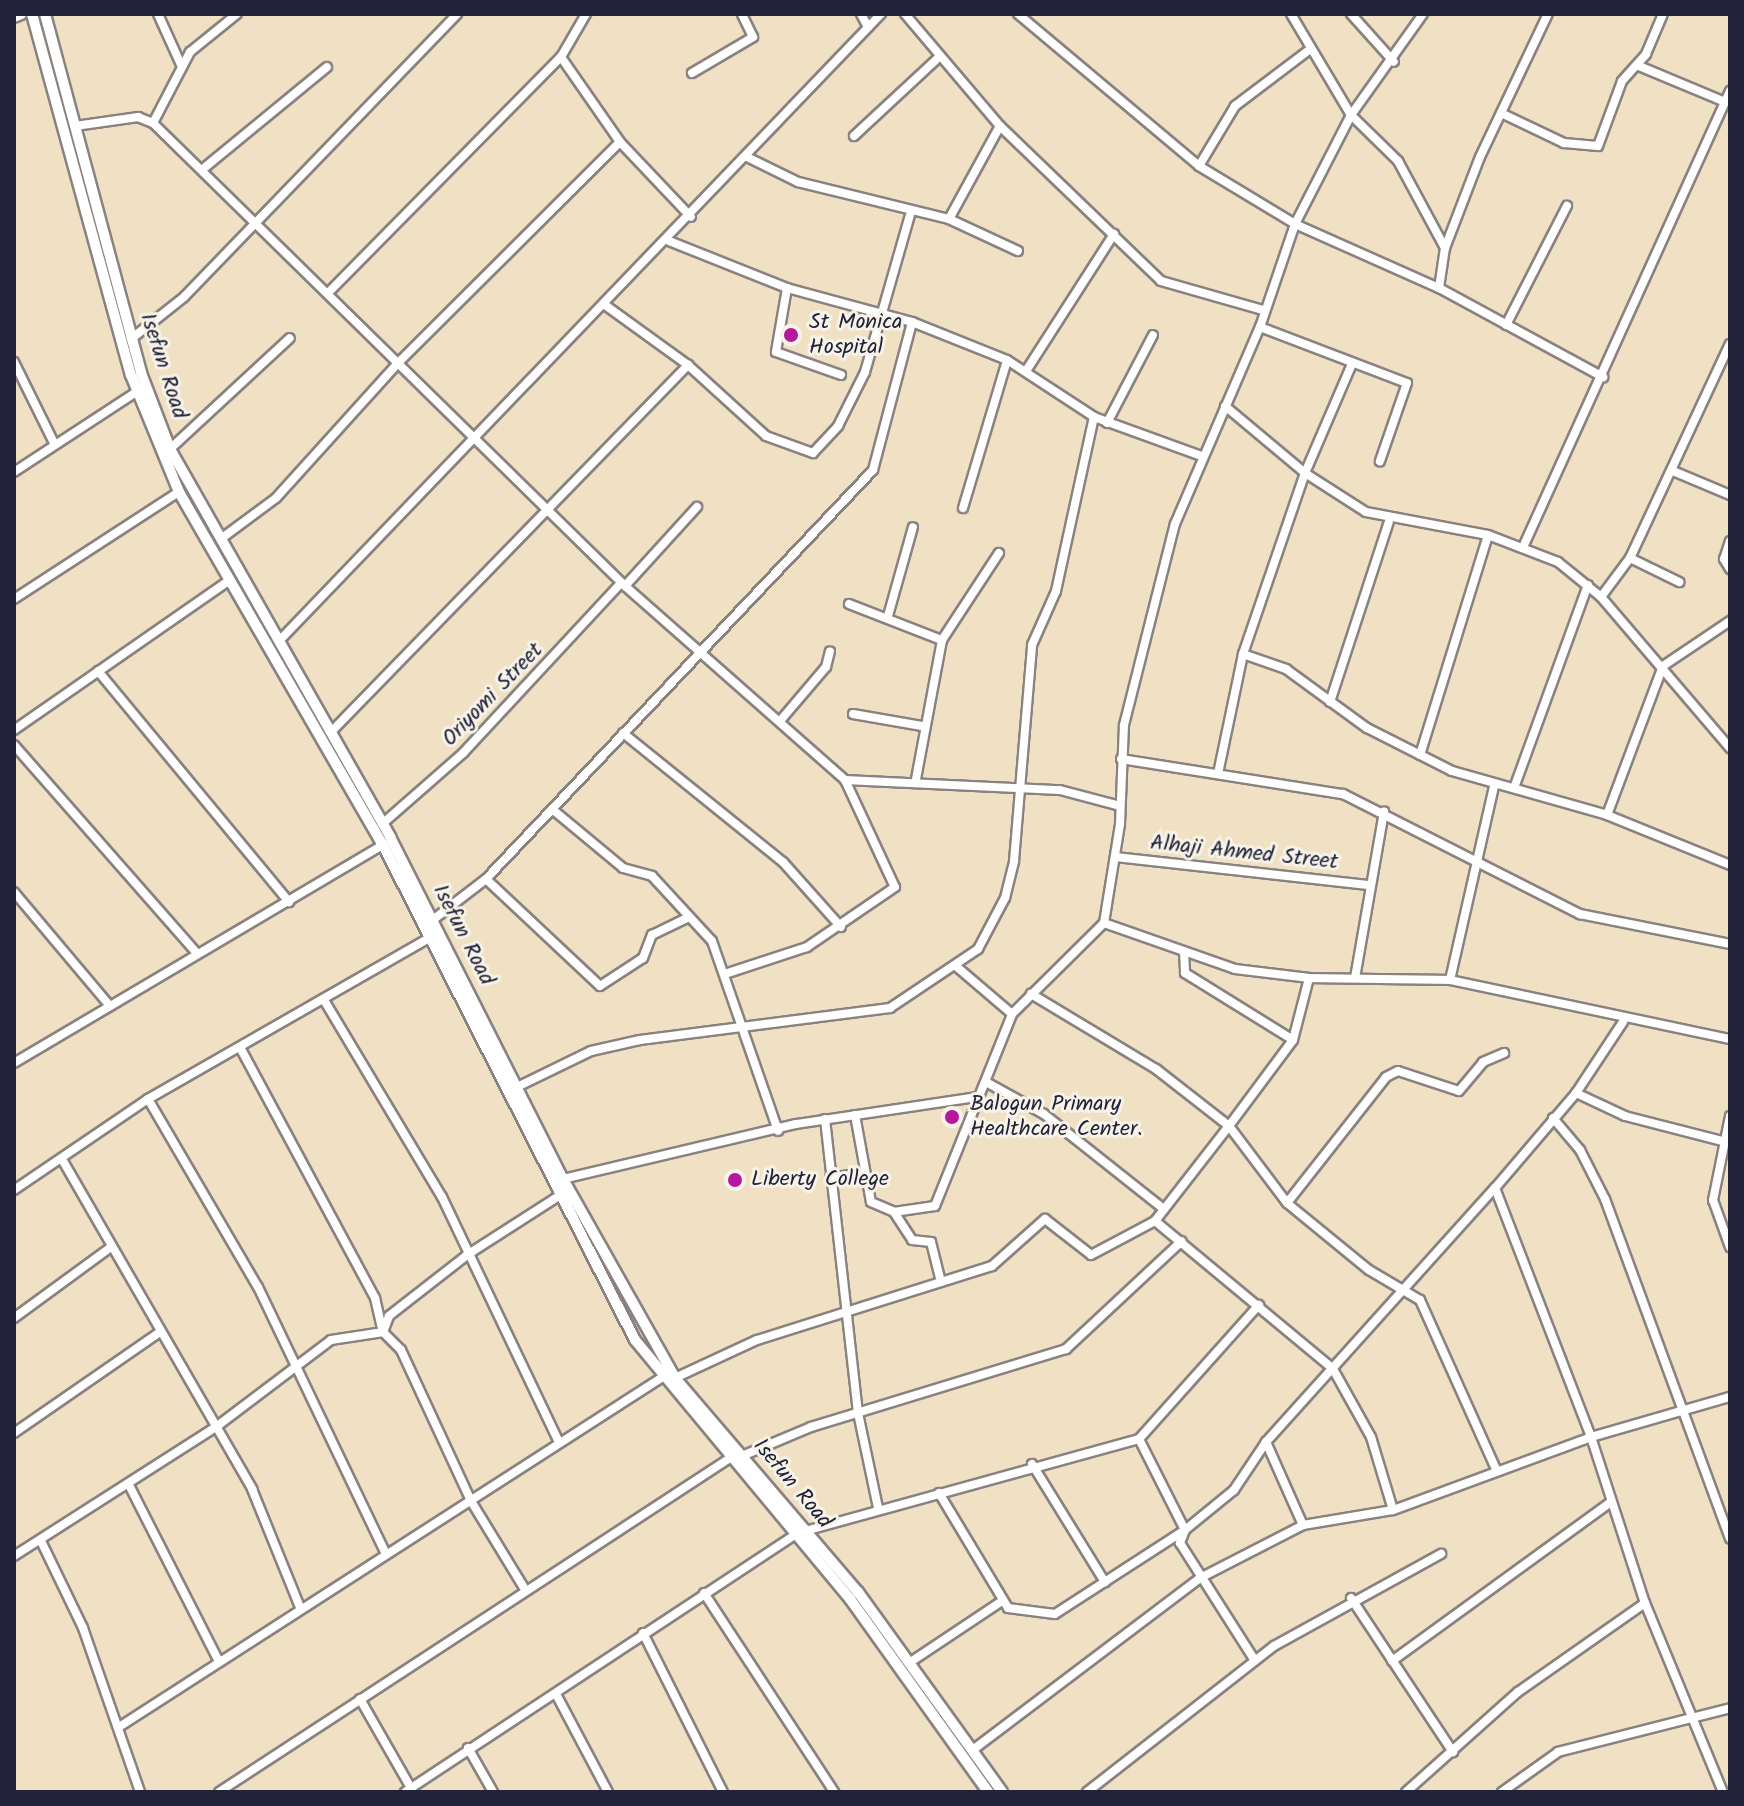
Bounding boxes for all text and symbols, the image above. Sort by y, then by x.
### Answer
place label: St Monica Hospital [809,309,902,360]
street label: Isefun Road [134,310,192,422]
marker: St Monica Hospital [780,324,802,346]
street label: Oriyomi Street [437,638,549,752]
street label: Alhaji Ahmed Street [1149,830,1339,876]
street label: Isefun Road [426,880,500,990]
place label: Balogun Primary Healthcare Center. [970,1091,1142,1142]
marker: Balogun Primary Healthcare Center. [941,1106,963,1128]
place label: Liberty College [751,1167,889,1193]
marker: Liberty College [726,1171,744,1189]
street label: Isefun Road [747,1434,837,1534]

